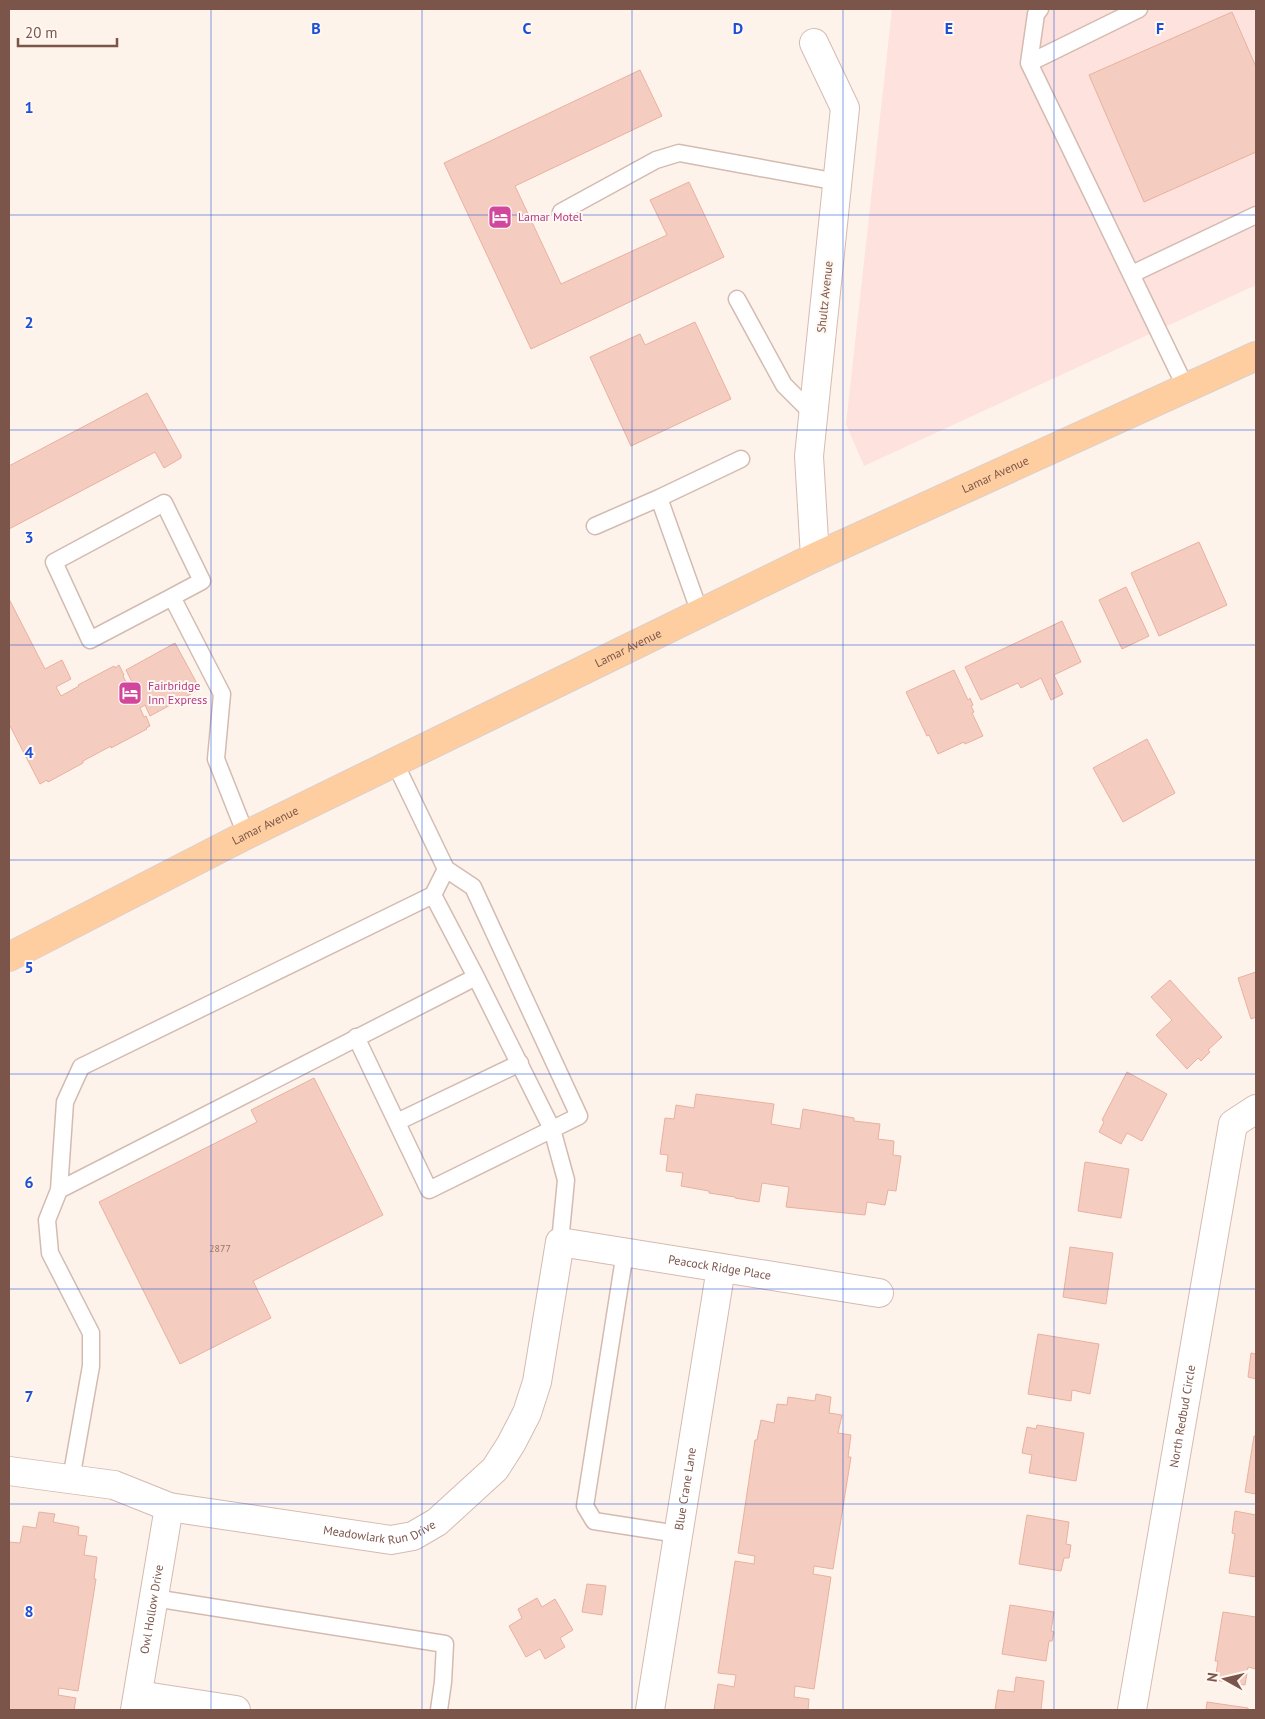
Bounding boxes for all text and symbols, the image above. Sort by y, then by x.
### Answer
scale bar [18,15,116,47]
text: B [311,18,321,38]
text: C [523,18,532,38]
text: D [733,18,743,38]
text: E [945,18,953,38]
text: F [1156,18,1164,38]
text: 20 m [25,23,58,42]
text: 1 [24,97,34,117]
hotel icon: Lamar Motel [487,204,513,230]
place label: Lamar Motel [518,209,583,224]
street label: Shultz Avenue [813,260,836,334]
text: 2 [24,312,34,332]
street label: Lamar Avenue [959,453,1031,496]
text: 3 [24,527,34,547]
street label: Lamar Avenue [592,625,664,670]
place label: Fairbridge Inn Express [148,678,207,707]
hotel icon: Fairbridge Inn Express [117,680,143,706]
text: 4 [24,742,34,762]
street label: Lamar Avenue [229,803,301,848]
text: 5 [24,957,34,977]
text: 6 [24,1172,34,1192]
house number: 2877 [209,1242,231,1255]
street label: Peacock Ridge Place [667,1251,772,1283]
street label: North Redbud Circle [1166,1364,1198,1469]
text: 7 [24,1386,34,1406]
street label: Blue Crane Lane [671,1446,699,1531]
street label: Meadowlark Run Drive [322,1517,438,1547]
street label: Owl Hollow Drive [136,1564,166,1655]
text: 8 [24,1601,34,1621]
north arrow [1200,1654,1250,1704]
text: N [1203,1671,1222,1683]

